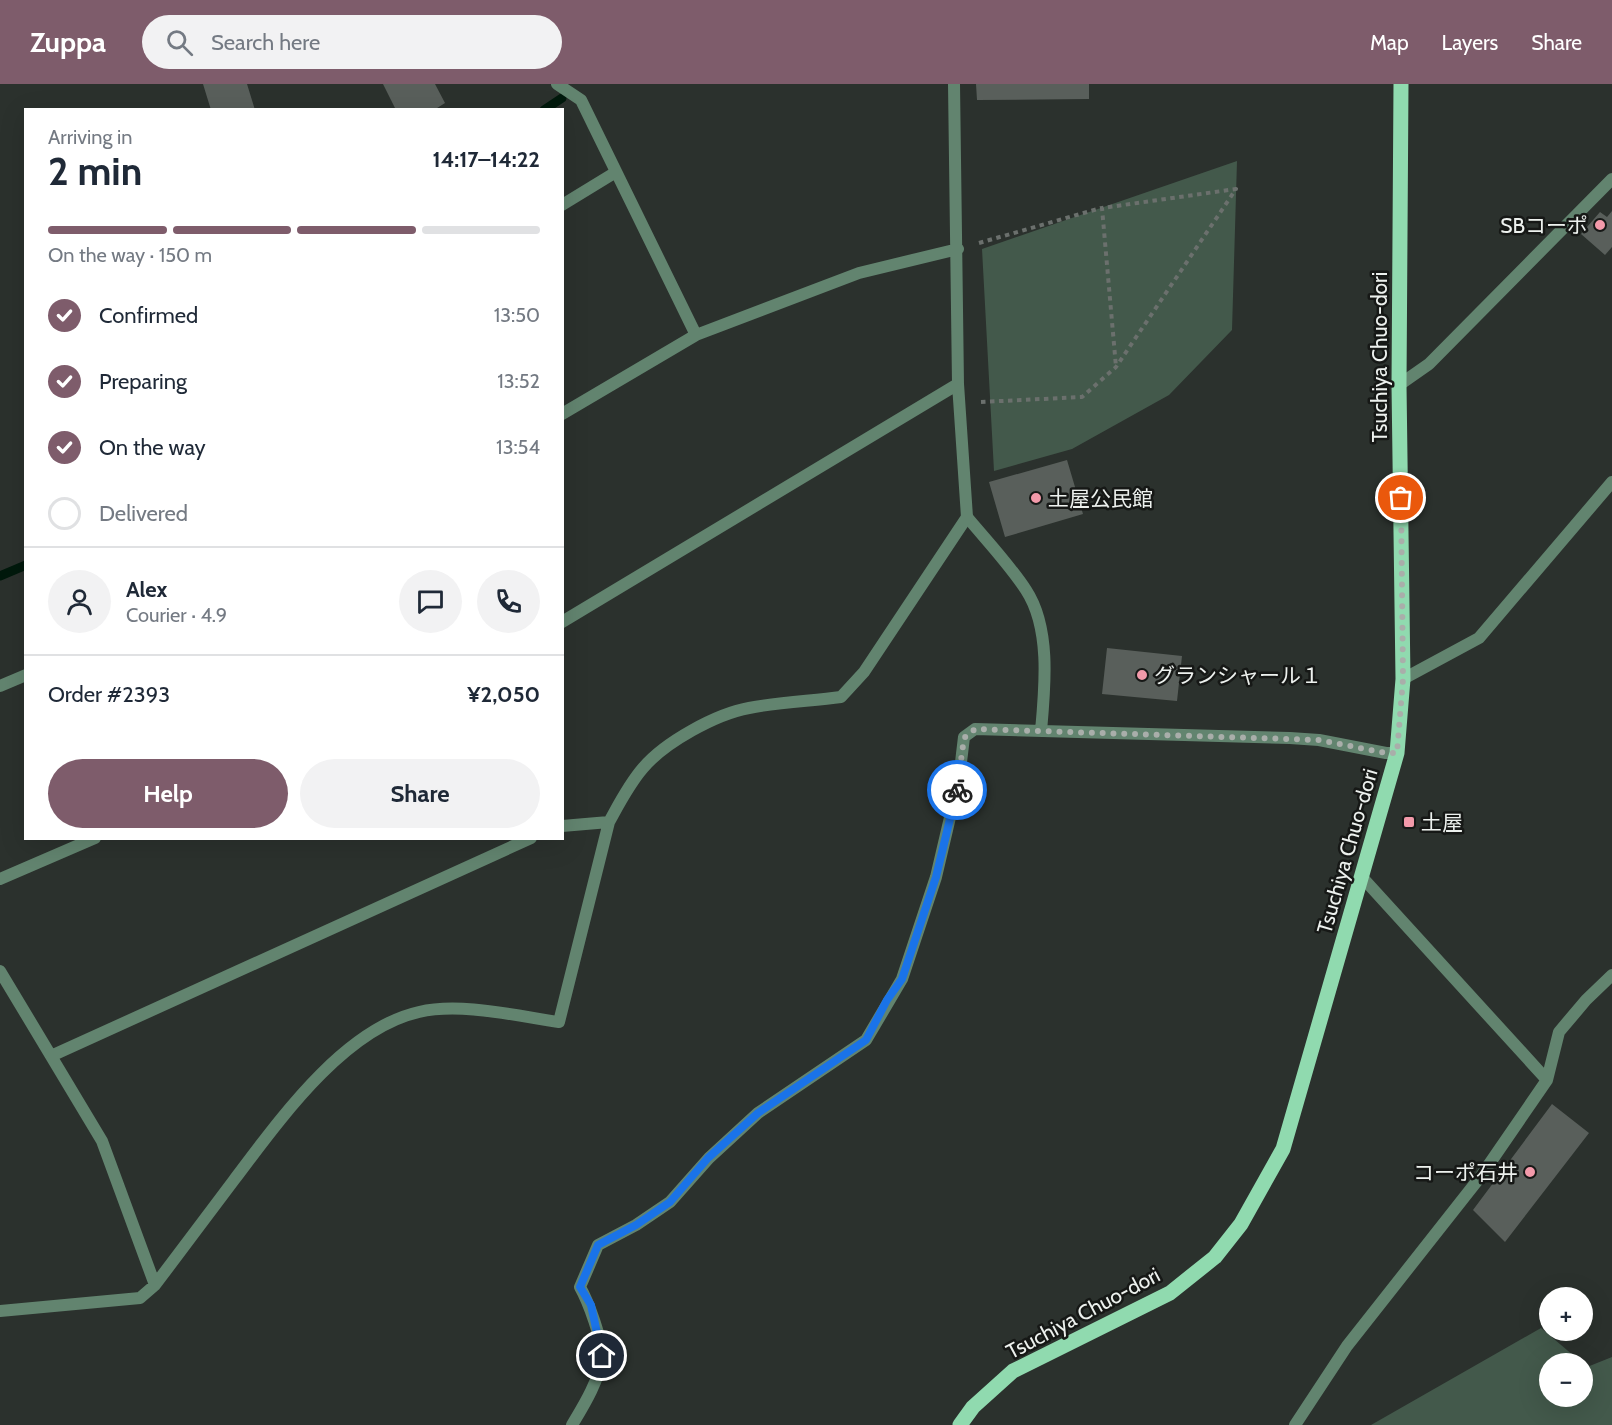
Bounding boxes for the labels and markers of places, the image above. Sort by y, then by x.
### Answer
place label: SBコーポ [1500,213,1588,238]
marker: SBコーポ [1593,218,1607,232]
pin [1375,472,1426,523]
place label: 土屋公民館 [1048,486,1153,511]
marker: 土屋公民館 [1029,491,1043,505]
place label: グランシャール１ [1154,663,1322,688]
marker: グランシャール１ [1135,668,1149,682]
place label: 土屋 [1421,810,1463,835]
marker: 土屋 [1402,815,1416,829]
place label: コーポ石井 [1413,1160,1518,1185]
marker: コーポ石井 [1523,1165,1537,1179]
pin [576,1330,627,1381]

